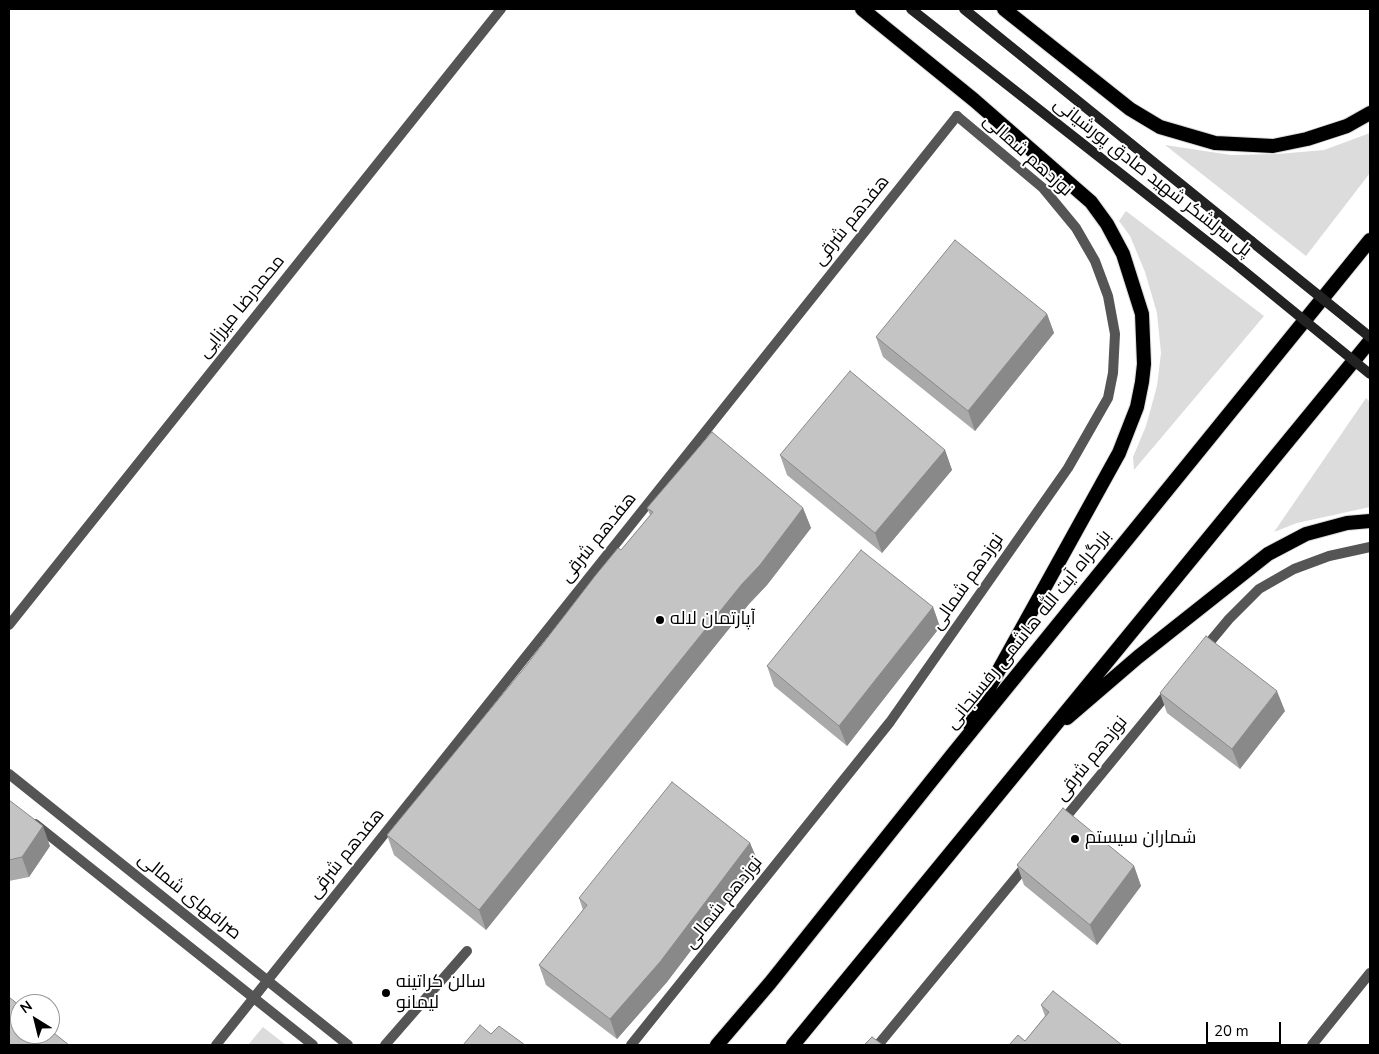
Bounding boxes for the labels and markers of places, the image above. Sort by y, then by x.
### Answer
place label: آپارتمان لاله [670,609,756,631]
marker: آپارتمان لاله [654,614,666,626]
place label: شماران سیستم [1085,828,1196,850]
marker: شماران سیستم [1069,833,1081,845]
place label: سالن کراتینه لیمانو [396,972,486,1014]
marker: سالن کراتینه لیمانو [380,987,392,999]

